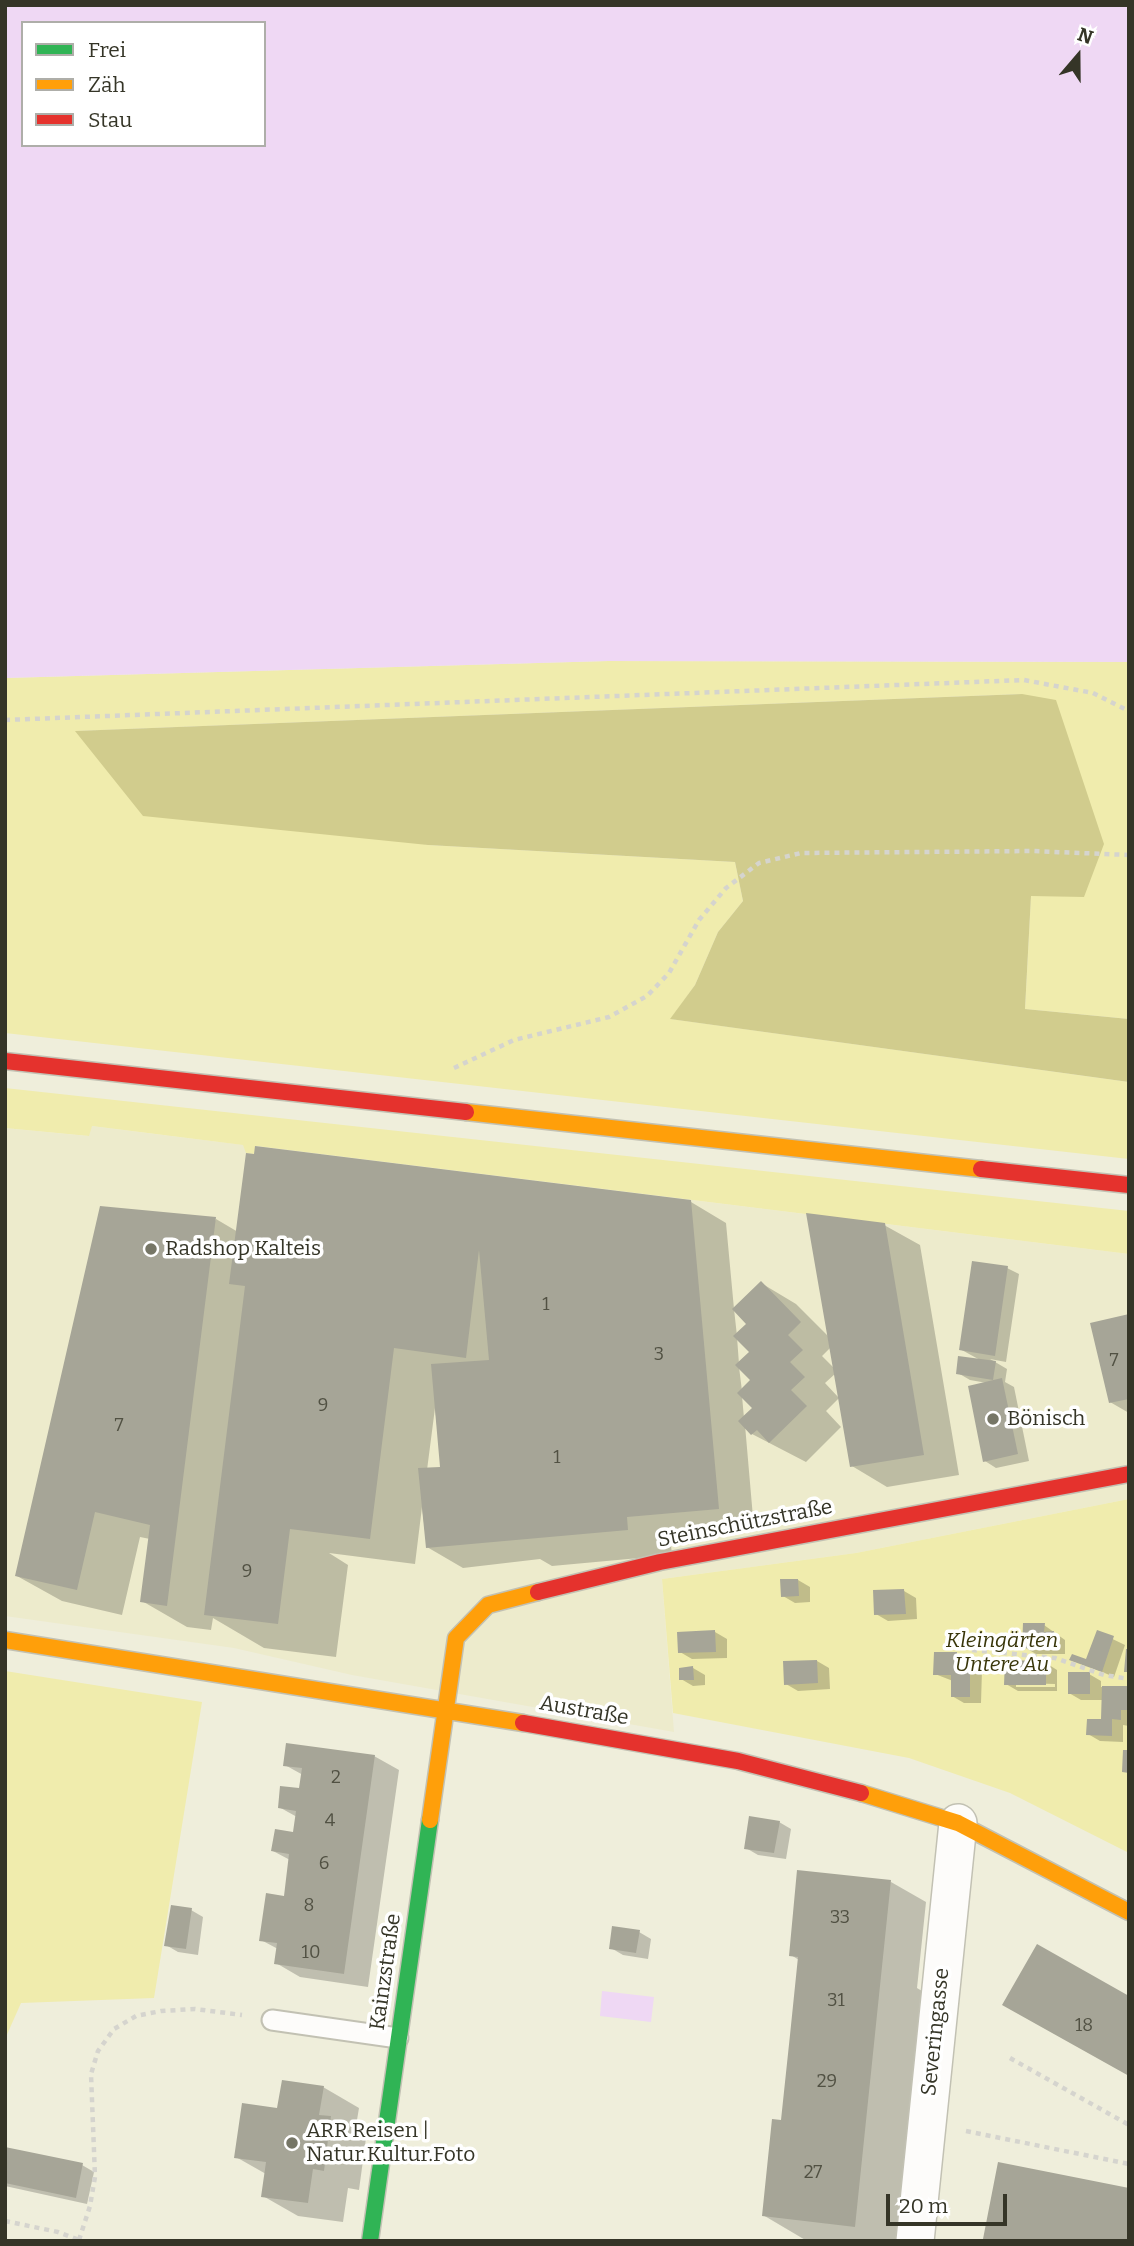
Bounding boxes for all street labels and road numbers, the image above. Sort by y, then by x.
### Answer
street label: Steinschützstraße [656,1495,834,1553]
street label: Austraße [538,1691,630,1731]
street label: Kainzstraße [365,1912,407,2032]
street label: Severingasse [917,1967,955,2097]

